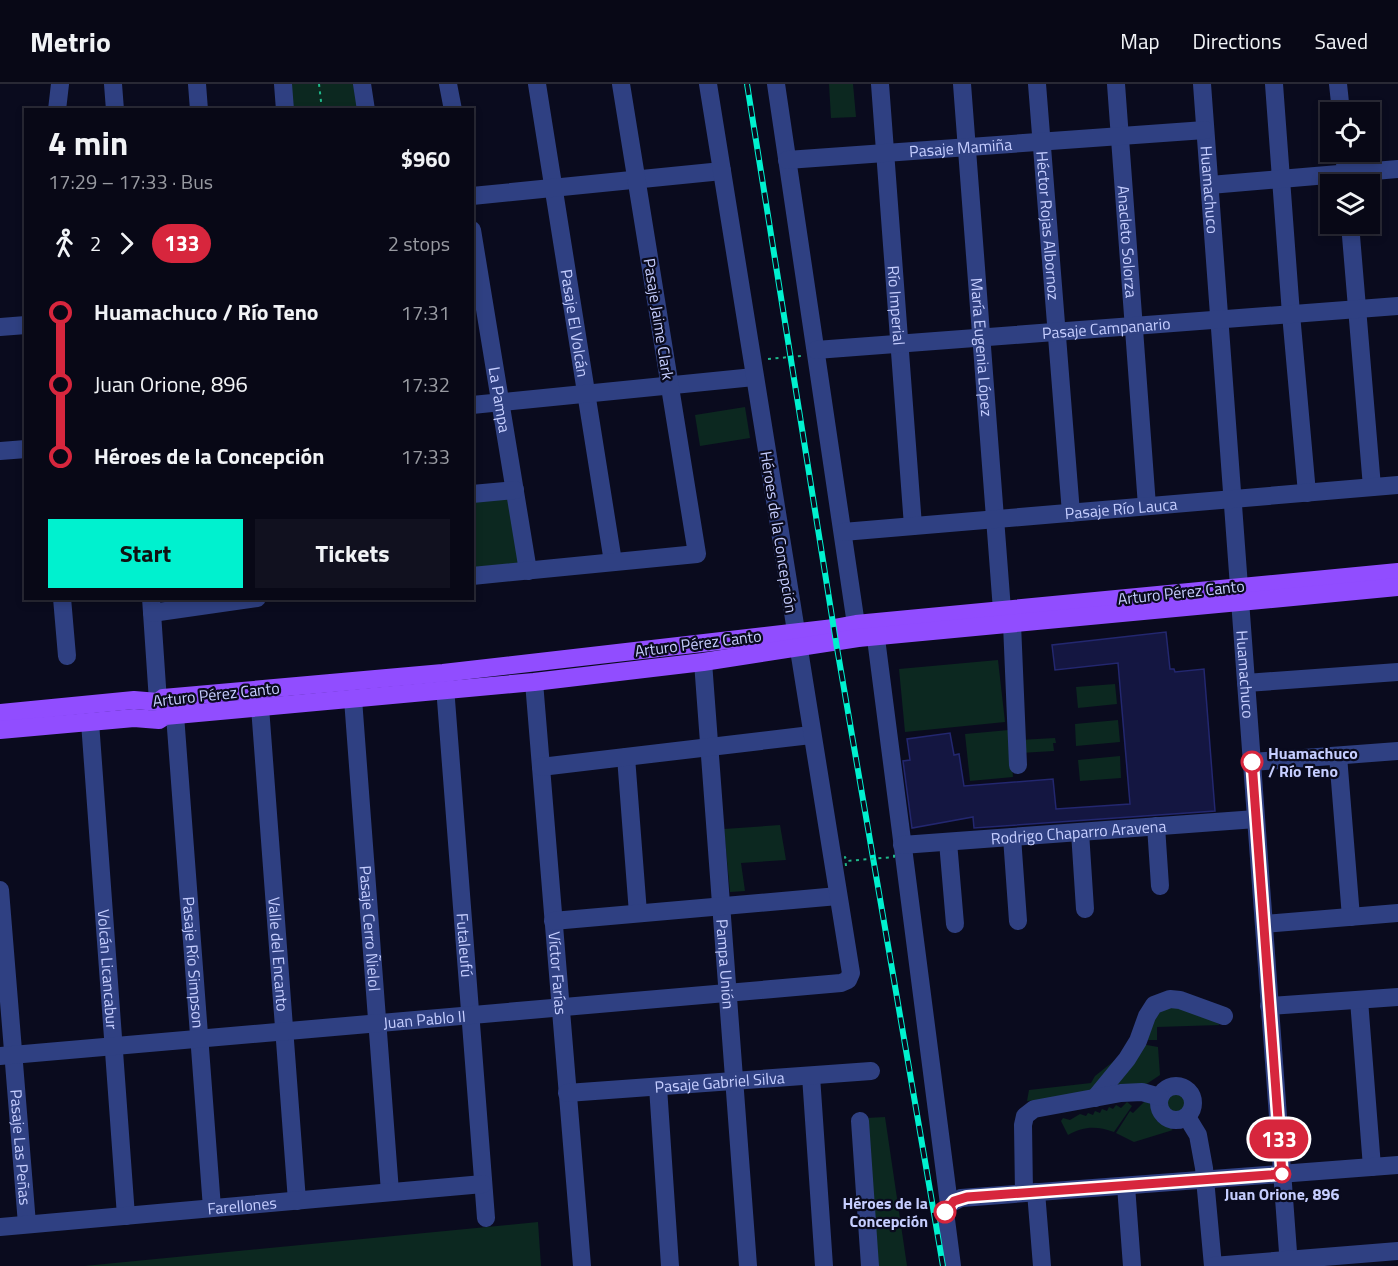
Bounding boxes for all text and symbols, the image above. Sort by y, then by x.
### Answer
text: Metrio [30,20,111,63]
text: Map [1120,25,1160,57]
text: Directions [1193,25,1282,57]
text: Saved [1315,25,1368,57]
map controls [1320,102,1380,234]
button: locate [1320,102,1380,162]
text: 4 min [48,118,128,168]
street label: Pasaje Mamiña [908,132,1013,163]
text: $960 [401,142,450,176]
street label: Huamachuco [1195,145,1225,235]
street label: Héctor Rojas Albornoz [1030,150,1066,301]
text: 17:29 – 17:33 · Bus [48,166,213,197]
button: layers [1320,174,1380,234]
street label: Anacleto Solorza [1111,185,1144,299]
icon: walk [48,227,81,260]
icon: forward [110,227,143,260]
text: 133 [164,227,199,259]
text: 2 [90,228,101,259]
text: 2 stops [388,228,450,259]
street label: Pasaje Jaime Clark [638,257,681,382]
street label: Río Imperial [882,265,911,346]
street label: Pasaje El Volcán [555,267,595,379]
street label: María Eugenia López [965,277,999,418]
text: Huamachuco / Río Teno [94,295,319,329]
text: 17:31 [401,297,450,328]
street label: Pasaje Campanario [1041,311,1171,345]
street label: La Pampa [483,365,517,435]
text: Juan Orione, 896 [94,367,248,401]
text: 17:32 [401,369,450,400]
text: Héroes de la Concepción [94,439,324,473]
text: 17:33 [401,441,450,472]
street label: Héroes de la Concepción [754,449,804,615]
street label: Pasaje Río Lauca [1064,492,1178,525]
button: Start [48,519,243,588]
button: Tickets [255,519,450,588]
street label: Arturo Pérez Canto [1116,573,1246,611]
street label: Arturo Pérez Canto [633,623,763,663]
street label: Huamachuco [1230,630,1261,719]
street label: Arturo Pérez Canto [151,675,281,713]
place label: Huamachuco / Río Teno [1268,741,1358,783]
marker: Huamachuco / Río Teno [1241,751,1263,773]
street label: Rodrigo Chaparro Aravena [990,814,1167,850]
street label: Pasaje Cerro Ñielol [354,865,387,992]
street label: Pasaje Río Simpson [177,896,210,1029]
street label: Valle del Encanto [262,896,295,1012]
street label: Volcán Licancabur [92,908,124,1031]
street label: Futaleufú [450,912,479,978]
street label: Pampa Unión [710,918,741,1010]
street label: Víctor Farías [543,930,573,1016]
street label: Juan Pablo II [382,1004,467,1035]
street label: Pasaje Gabriel Silva [654,1065,785,1099]
street label: Pasaje Las Peñas [4,1088,37,1206]
line badge: 133 [1244,1120,1314,1158]
text: 133 [1261,1123,1297,1155]
marker: Juan Orione, 896 [1273,1165,1291,1183]
place label: Juan Orione, 896 [1225,1182,1339,1206]
street label: Farellones [206,1190,278,1220]
place label: Héroes de la Concepción [842,1191,928,1233]
marker: Héroes de la Concepción [934,1201,956,1223]

